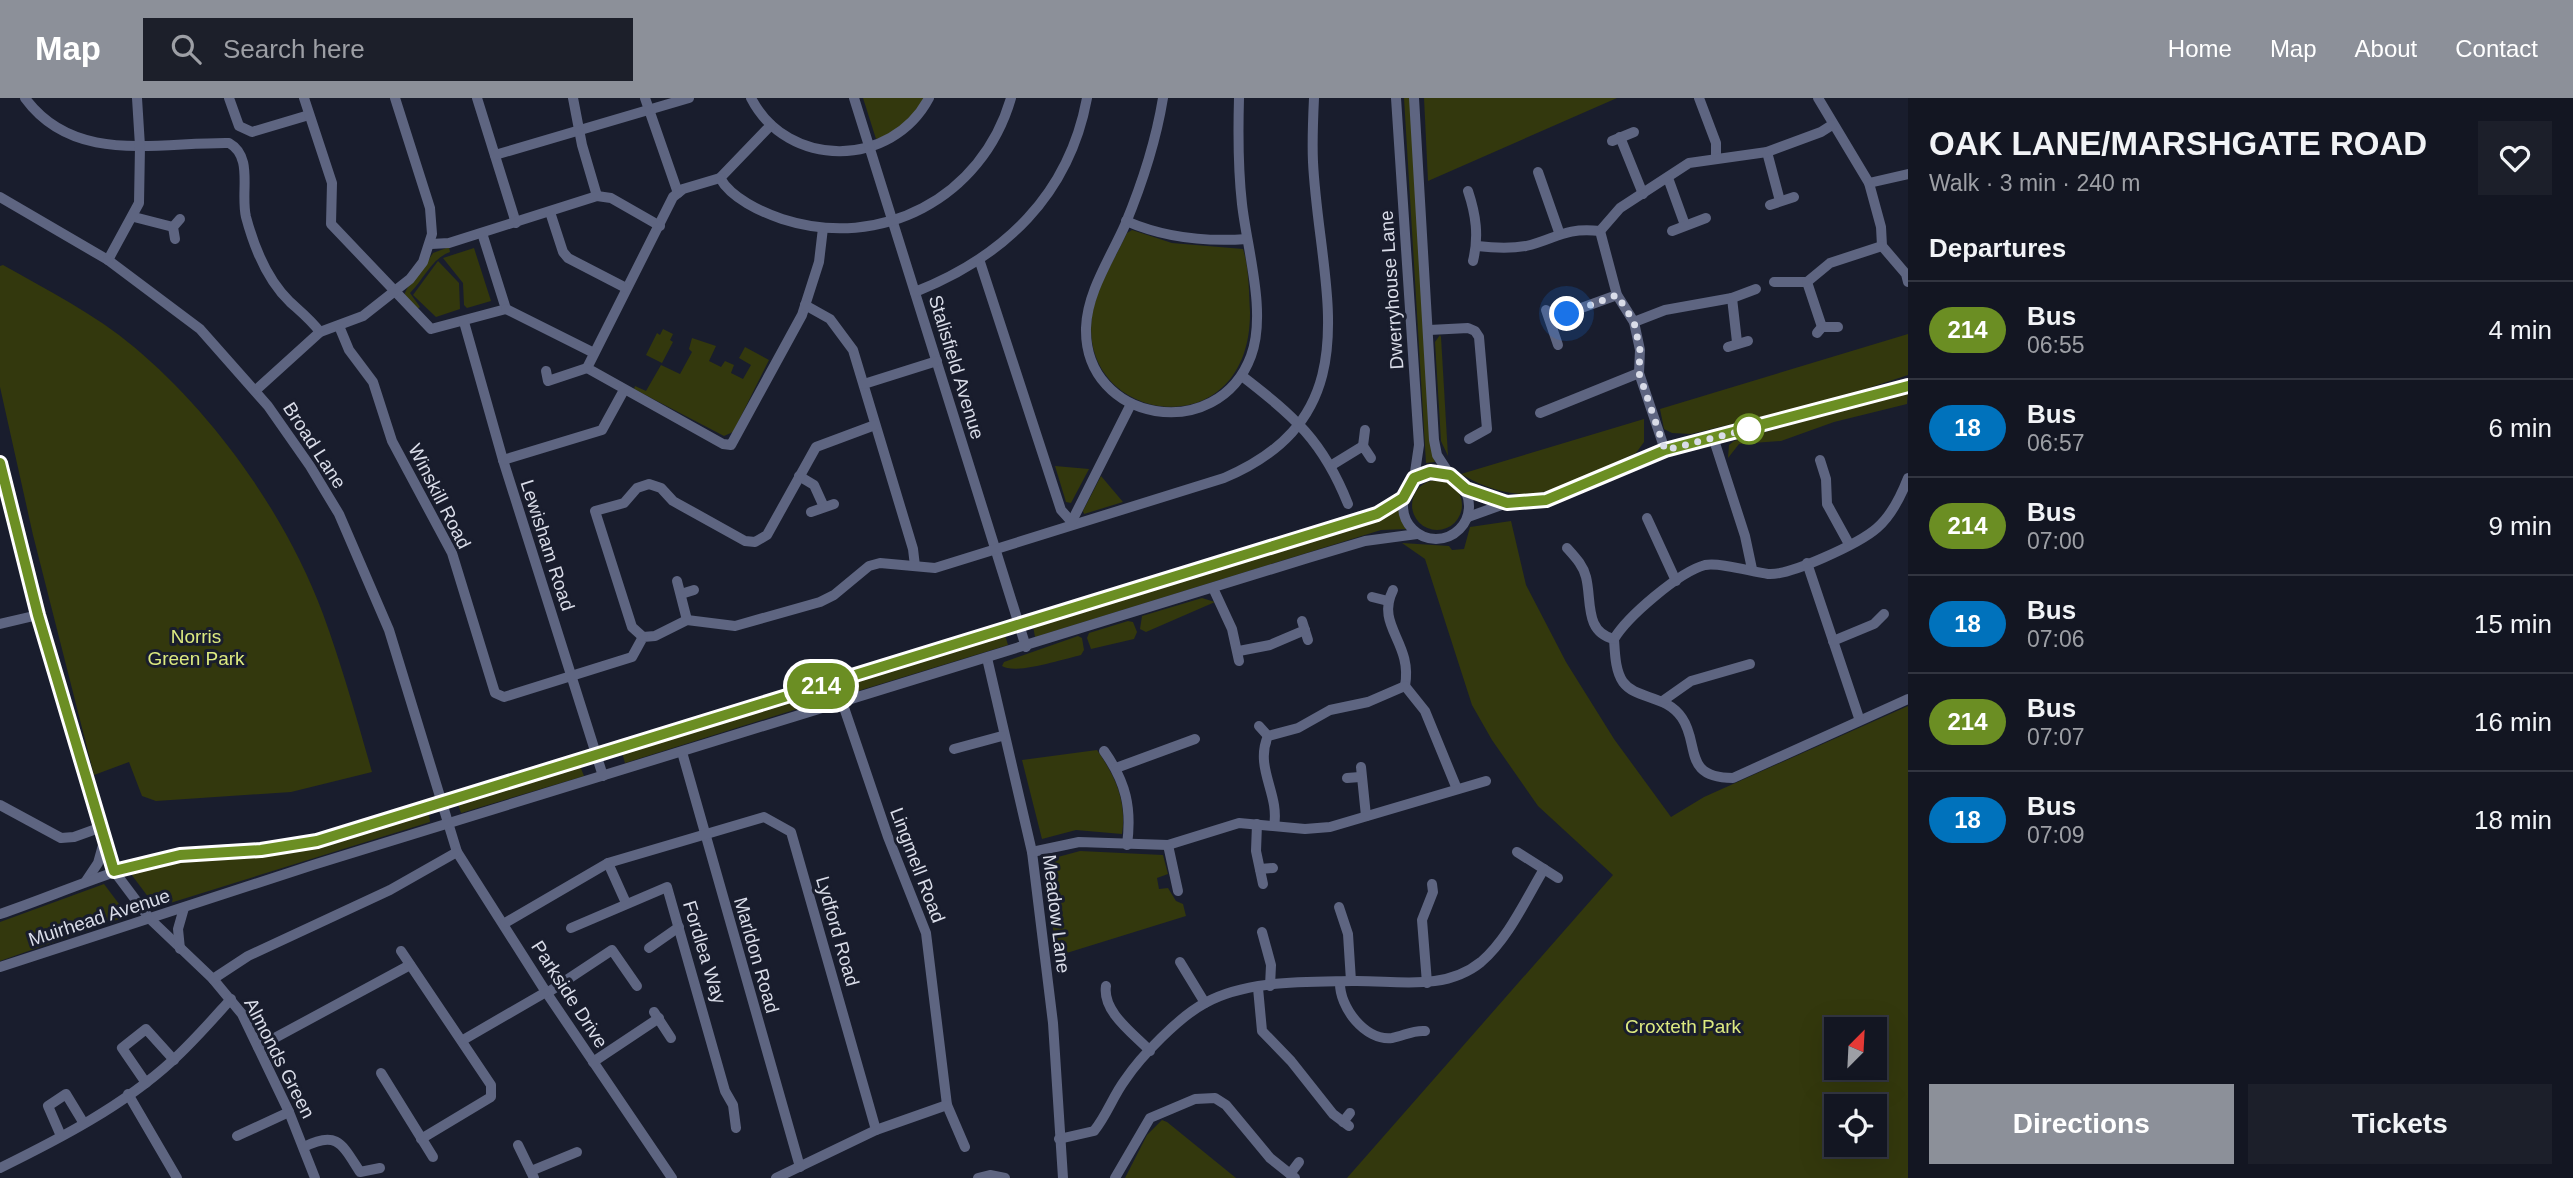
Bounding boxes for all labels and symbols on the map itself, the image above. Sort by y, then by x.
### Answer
street label: Dwerryhouse Lane [1375,210,1408,370]
street label: Stalisfield Avenue [925,293,988,442]
your location [1549,296,1584,331]
street label: Broad Lane [279,398,350,492]
unlabelled marker [1734,414,1764,444]
street label: Winskill Road [404,440,475,552]
street label: Lewisham Road [516,477,579,613]
park label: Norris Green Park [147,626,245,669]
line badge: 214 [781,663,861,709]
street label: Lingmell Road [886,805,949,926]
street label: Meadow Lane [1039,854,1074,975]
street label: Lydford Road [812,874,863,989]
street label: Muirhead Avenue [26,885,173,950]
street label: Marldon Road [730,895,783,1015]
street label: Fordlea Way [679,898,730,1007]
street label: Parkside Drive [527,937,612,1052]
street label: Almonds Green [240,995,319,1122]
park label: Croxteth Park [1625,1016,1742,1037]
north arrow [1824,1017,1886,1080]

